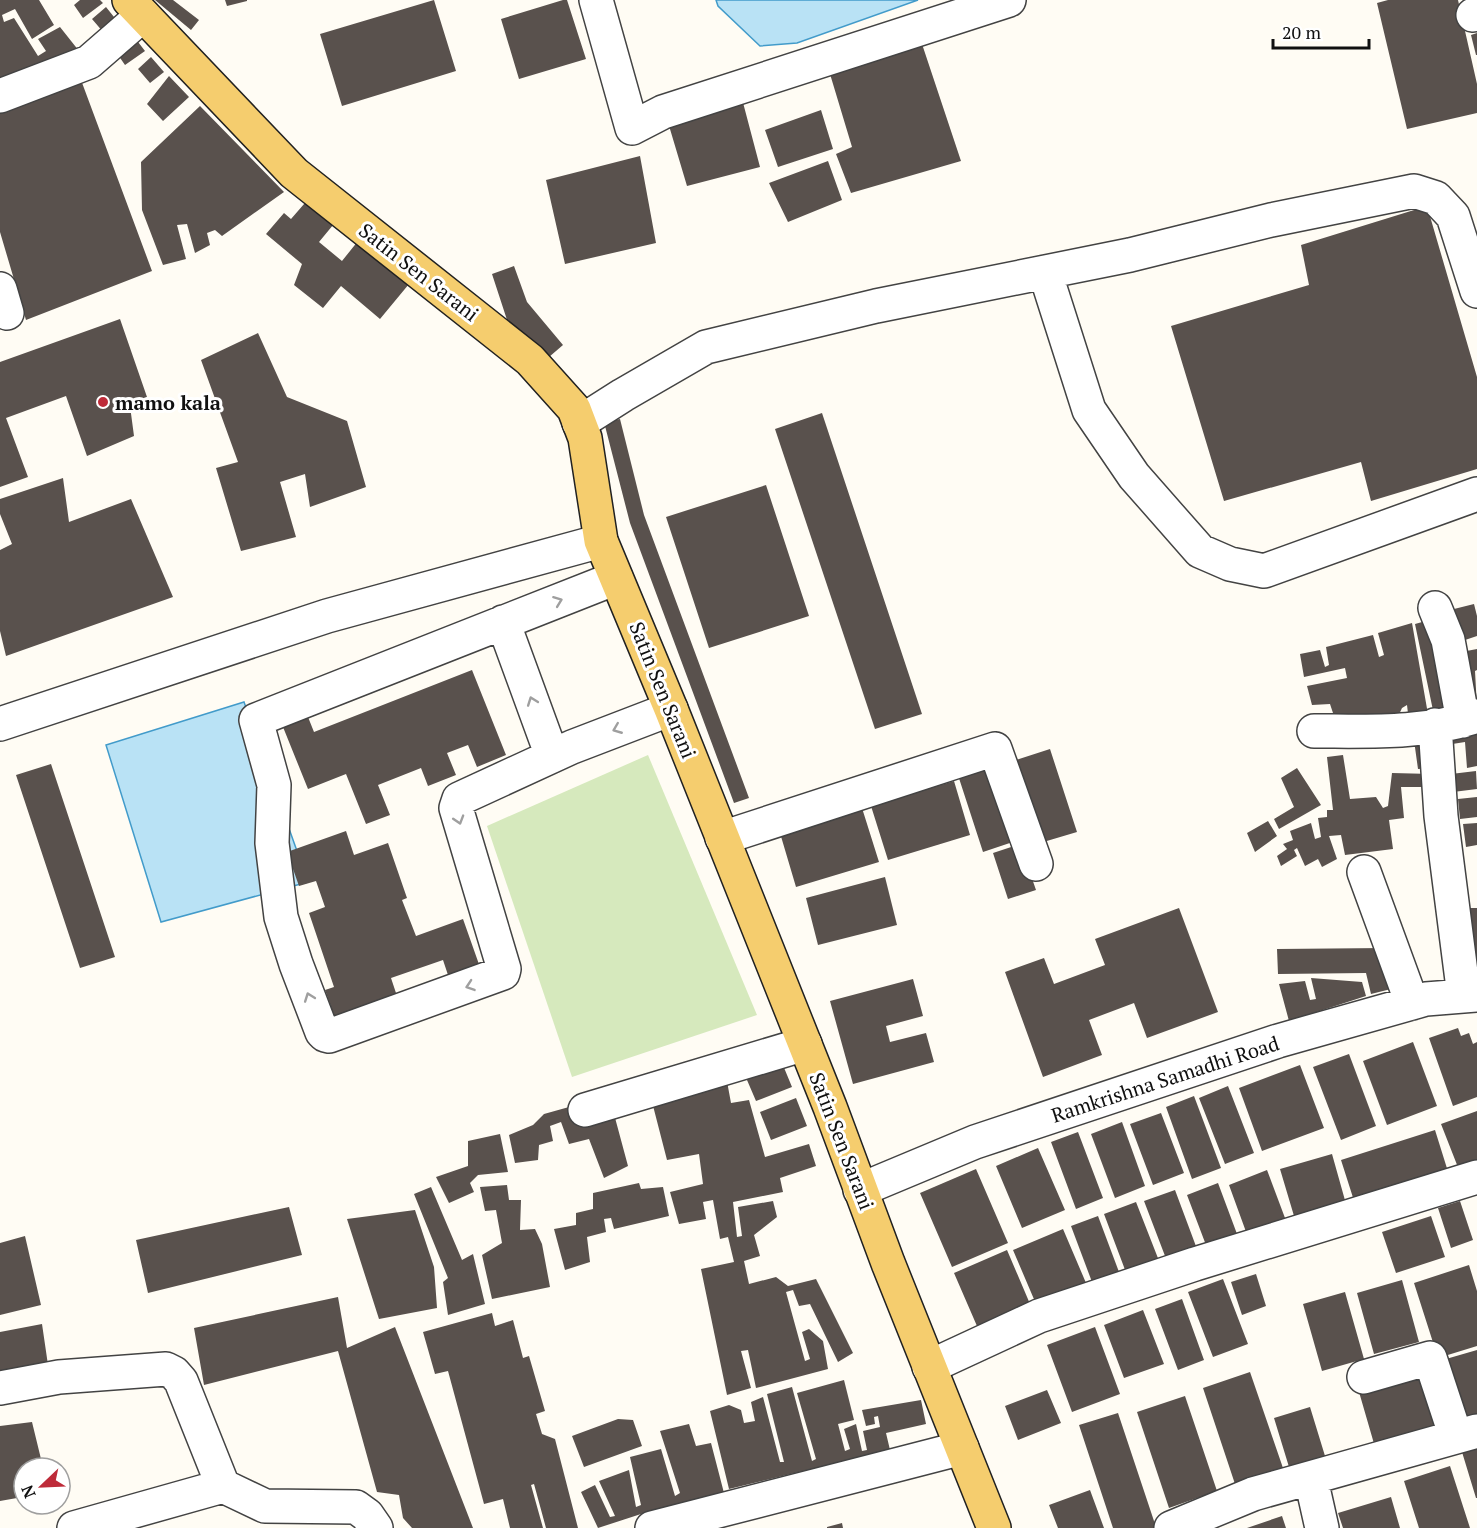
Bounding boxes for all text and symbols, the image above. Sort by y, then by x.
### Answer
scale bar [1273,12,1369,50]
text: 20 m [1282,20,1322,44]
street label: Satin Sen Sarani [354,217,484,327]
place label: mamo kala [115,389,221,416]
marker: mamo kala [96,395,110,409]
one-way arrow [551,596,562,608]
street label: Satin Sen Sarani [623,618,703,762]
one-way arrow [527,696,539,707]
one-way arrow [612,722,623,734]
one-way arrow [452,815,464,825]
one-way arrow [465,979,476,992]
one-way arrow [304,993,316,1004]
street label: Ramkrishna Samadhi Road [1048,1029,1282,1129]
street label: Satin Sen Sarani [803,1068,881,1214]
north arrow [12,1456,72,1516]
text: N [16,1482,41,1502]

